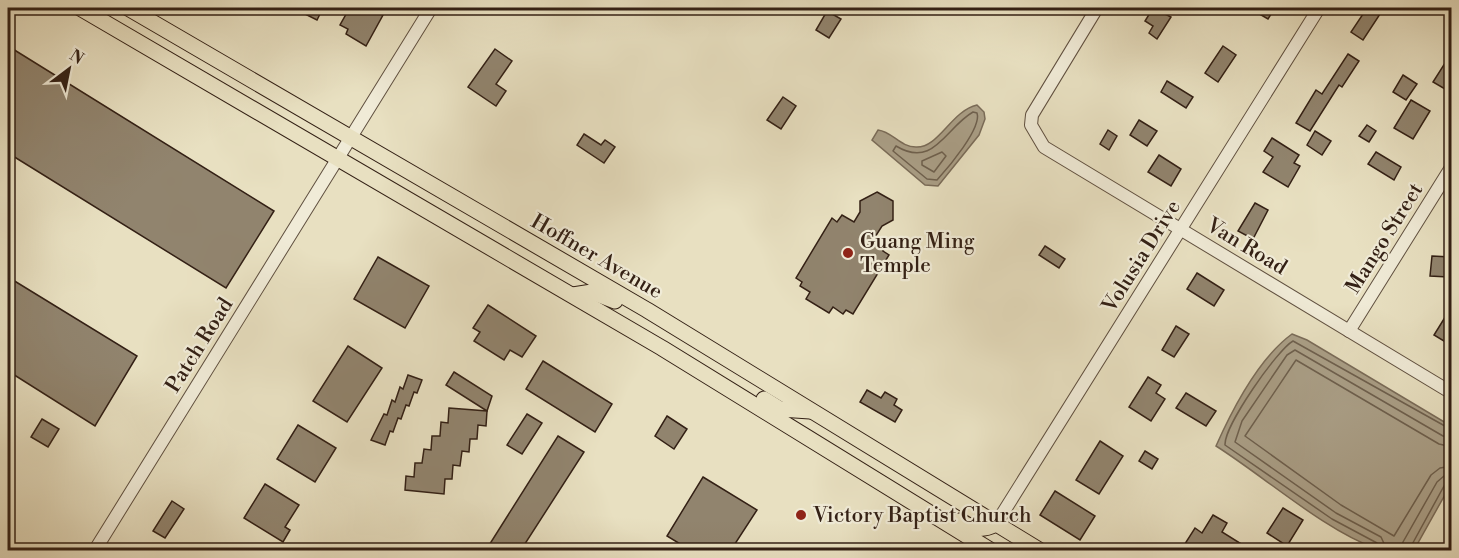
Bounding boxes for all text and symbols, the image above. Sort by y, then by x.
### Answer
north arrow [39,39,99,99]
text: N [66,45,87,69]
street label: Mango Street [1341,178,1429,299]
street label: Volusia Drive [1096,195,1187,318]
street label: Hoffner Avenue [526,209,667,305]
street label: Van Road [1201,212,1292,281]
place label: Guang Ming Temple [860,229,975,279]
marker: Guang Ming Temple [841,246,855,260]
street label: Patch Road [160,293,239,398]
place label: Victory Baptist Church [812,503,1032,529]
marker: Victory Baptist Church [794,508,808,522]

